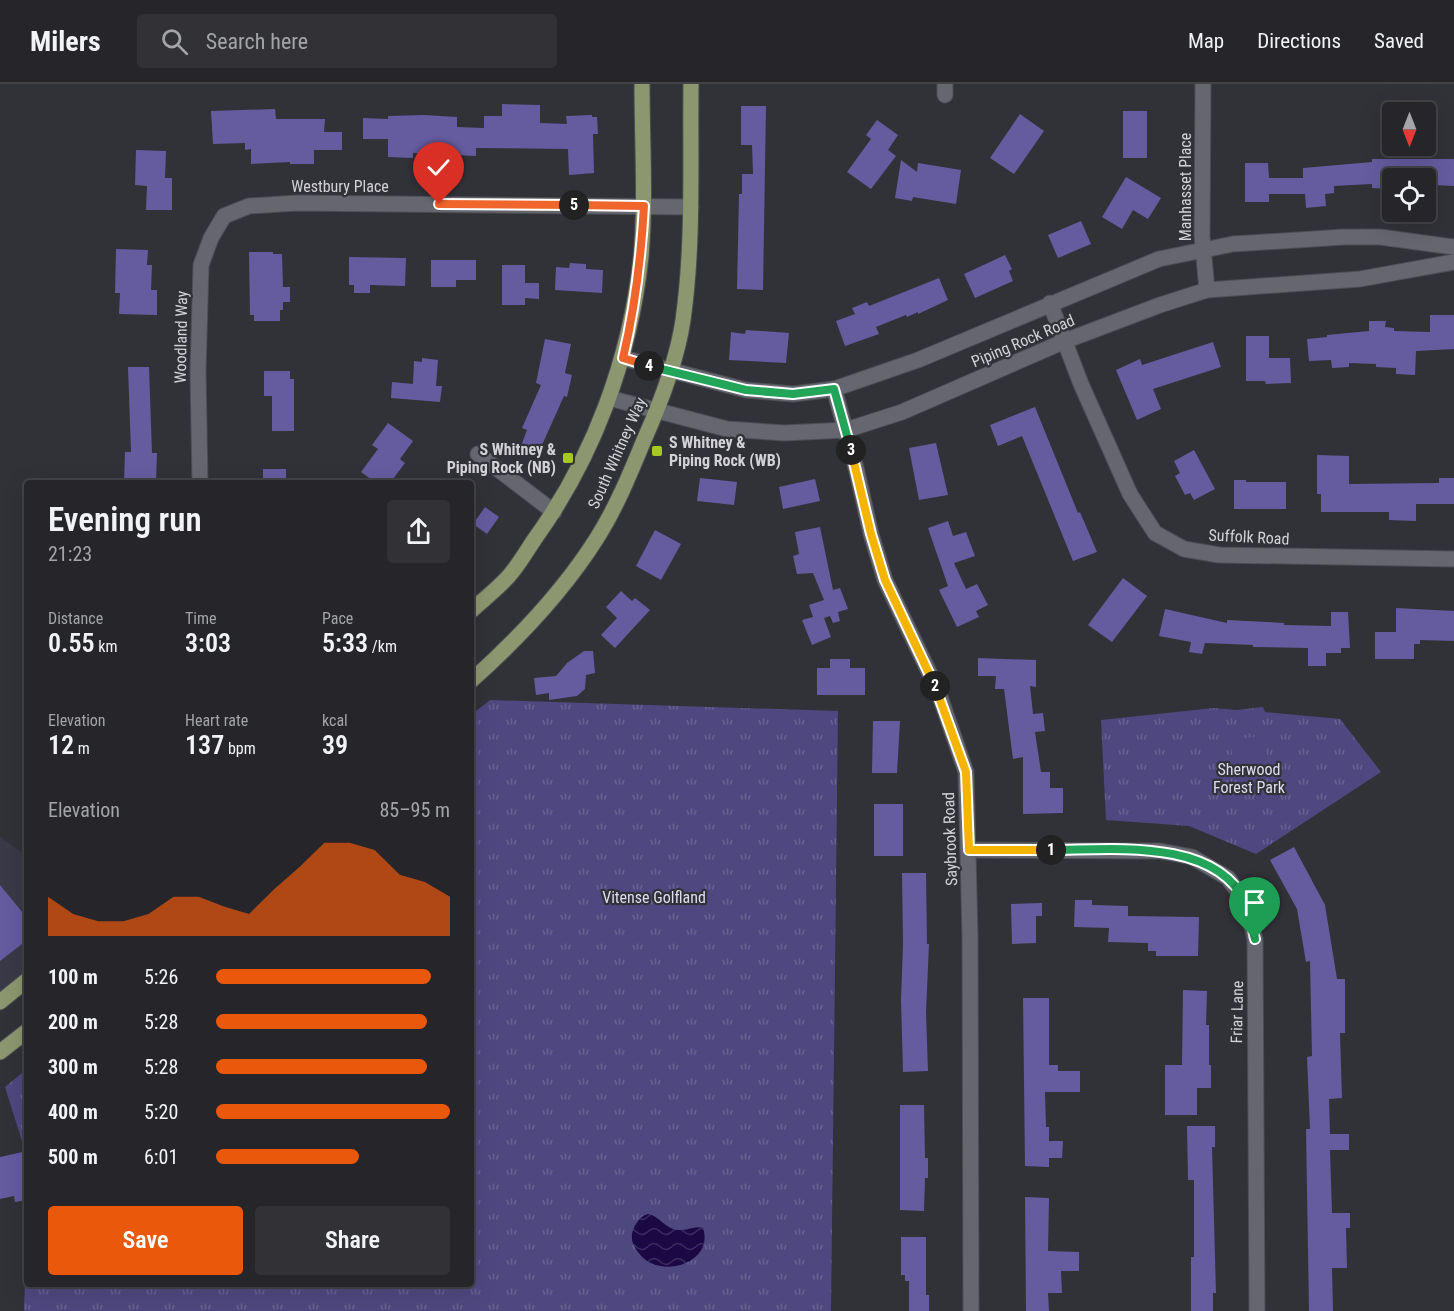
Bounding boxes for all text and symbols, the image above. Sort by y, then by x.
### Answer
search box [137,14,557,68]
text: Milers [30,25,101,58]
icon: search [158,25,191,58]
text: Search here [206,29,308,54]
text: Map [1188,29,1224,53]
text: Directions [1257,29,1341,53]
text: Saved [1374,29,1424,53]
north arrow [1382,102,1436,156]
map controls [1382,102,1436,222]
street label: Manhasset Place [1176,133,1195,241]
pin [413,142,464,204]
icon: check [422,151,455,184]
button: locate [1382,168,1436,222]
street label: Westbury Place [291,177,389,196]
pin: 5 [559,190,589,220]
text: 5 [570,195,578,214]
street label: Woodland Way [171,290,191,384]
street label: Piping Rock Road [969,311,1077,371]
pin: 4 [634,351,664,381]
text: 4 [645,356,653,375]
street label: South Whitney Way [584,394,650,512]
place label: S Whitney & Piping Rock (WB) [669,433,781,470]
pin: 3 [836,435,866,465]
place label: S Whitney & Piping Rock (NB) [447,440,556,477]
text: 3 [847,440,855,459]
marker: S Whitney & Piping Rock (WB) [650,444,664,458]
marker: S Whitney & Piping Rock (NB) [561,451,575,465]
text: Evening run [48,500,202,539]
button: share [387,500,450,563]
street label: Suffolk Road [1208,525,1290,549]
text: 21:23 [48,542,92,566]
text: Distance [48,609,103,628]
text: Time [185,609,217,628]
text: Pace [322,609,353,628]
text: 0.55 [48,628,95,658]
text: 3:03 [185,628,231,658]
text: 5:33 [322,628,368,658]
text: km [95,637,118,656]
text: /km [368,637,397,656]
pin: 2 [920,671,950,701]
text: 2 [931,676,939,695]
text: Elevation [48,711,106,730]
text: Heart rate [185,711,248,730]
text: kcal [322,711,348,730]
text: 12 [48,730,74,760]
text: 137 [185,730,224,760]
text: 39 [322,730,348,760]
text: m [74,739,90,758]
text: bpm [224,739,256,758]
park label: Sherwood Forest Park [1213,760,1286,797]
street label: Saybrook Road [939,792,961,886]
text: Elevation [48,798,120,822]
text: 85–95 m [379,798,450,822]
pin: 1 [1036,835,1066,865]
text: 1 [1047,840,1055,859]
pin [1229,877,1280,939]
icon: arrive [1238,886,1271,919]
park label: Vitense Golfland [602,888,706,907]
text: 100 m [48,965,98,989]
text: 5:26 [144,965,178,989]
street label: Friar Lane [1227,980,1247,1044]
text: 200 m [48,1010,98,1034]
text: 5:28 [144,1010,178,1034]
text: 300 m [48,1055,98,1079]
text: 5:28 [144,1055,178,1079]
text: 400 m [48,1100,98,1124]
text: 5:20 [144,1100,178,1124]
text: 500 m [48,1145,98,1169]
text: 6:01 [144,1145,178,1169]
button: Save [48,1206,243,1275]
button: Share [255,1206,450,1275]

